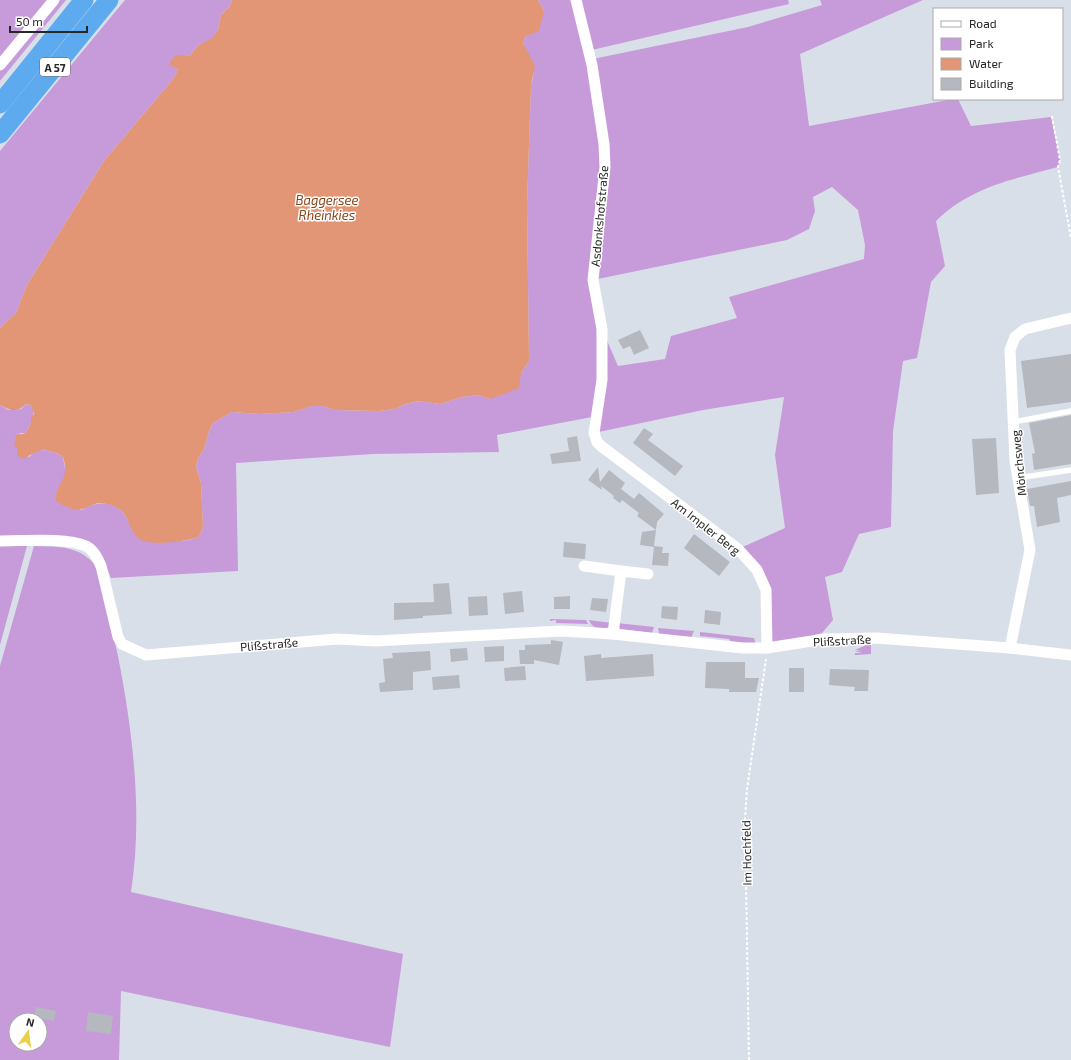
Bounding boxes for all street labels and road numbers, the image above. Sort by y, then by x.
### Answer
road number: A 57 [40,58,70,76]
street label: Asdonkshofstraße [588,165,610,267]
street label: Mönchsweg [1008,429,1028,497]
street label: Am Impler Berg [669,495,744,558]
street label: Plißstraße [813,631,871,649]
street label: Plißstraße [239,634,299,654]
street label: Im Hochfeld [738,820,754,886]

